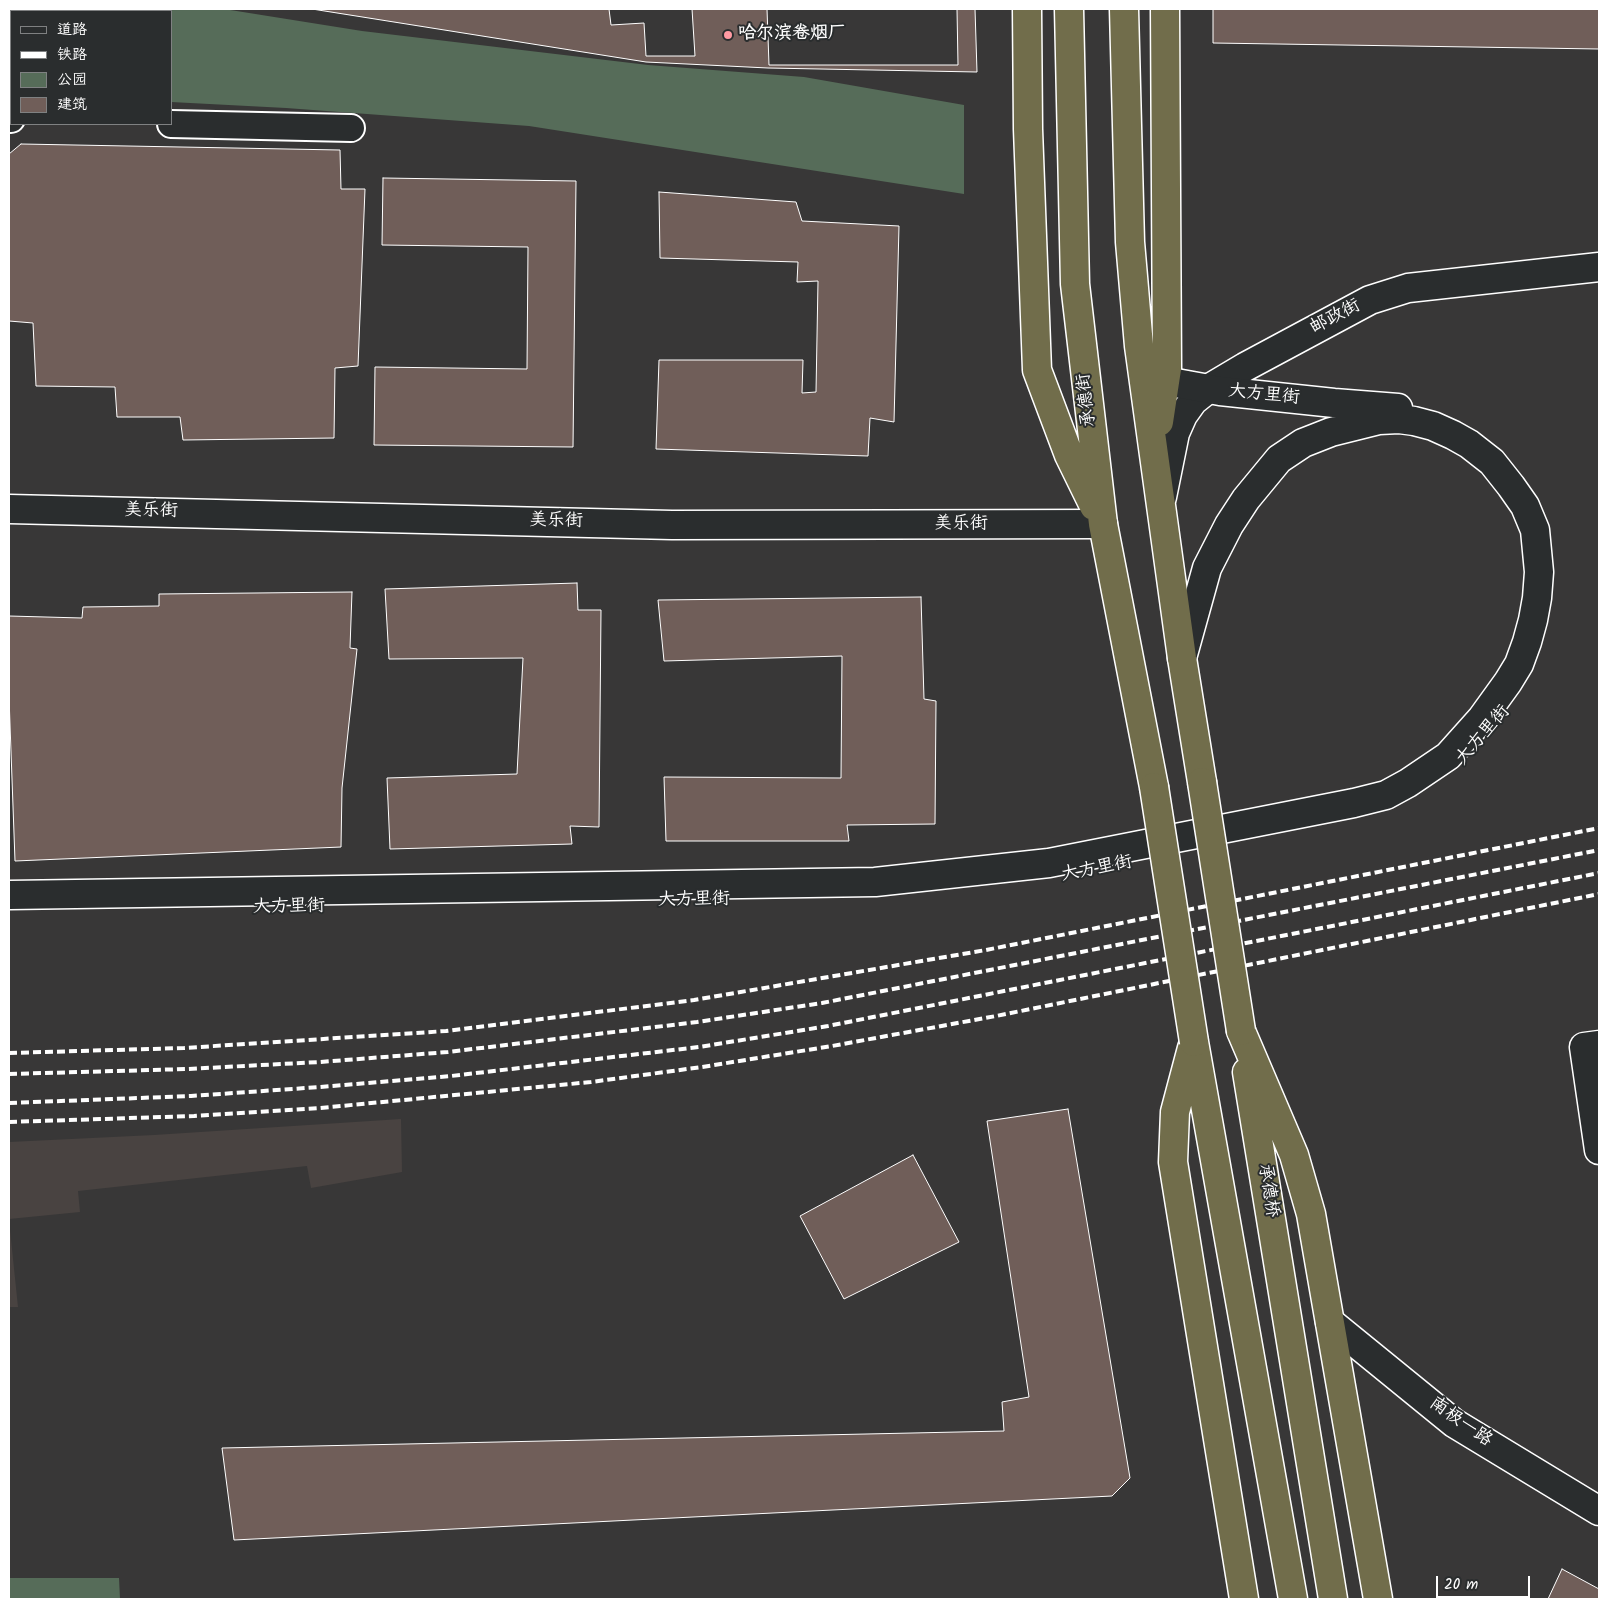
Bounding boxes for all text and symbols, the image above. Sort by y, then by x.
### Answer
legend [10,10,172,125]
text: 道路 [57,18,87,42]
place label: 哈尔滨卷烟厂 [738,24,846,46]
marker: 哈尔滨卷烟厂 [722,29,734,41]
text: 铁路 [57,43,87,67]
text: 公园 [57,68,87,92]
text: 建筑 [57,93,87,117]
street label: 邮政街 [1307,296,1365,340]
street label: 承德街 [1074,372,1102,428]
street label: 大方里街 [1227,381,1301,411]
street label: 美乐街 [124,501,178,523]
street label: 美乐街 [529,511,583,533]
street label: 美乐街 [934,514,988,536]
street label: 大方里街 [1452,702,1516,770]
street label: 大方里街 [1060,853,1134,887]
street label: 大方里街 [658,890,730,912]
street label: 大方里街 [253,897,325,919]
street label: 承德桥 [1252,1163,1282,1219]
street label: 南极一路 [1424,1394,1496,1452]
scale bar [1438,1566,1532,1598]
text: 20 m [1444,1573,1478,1597]

